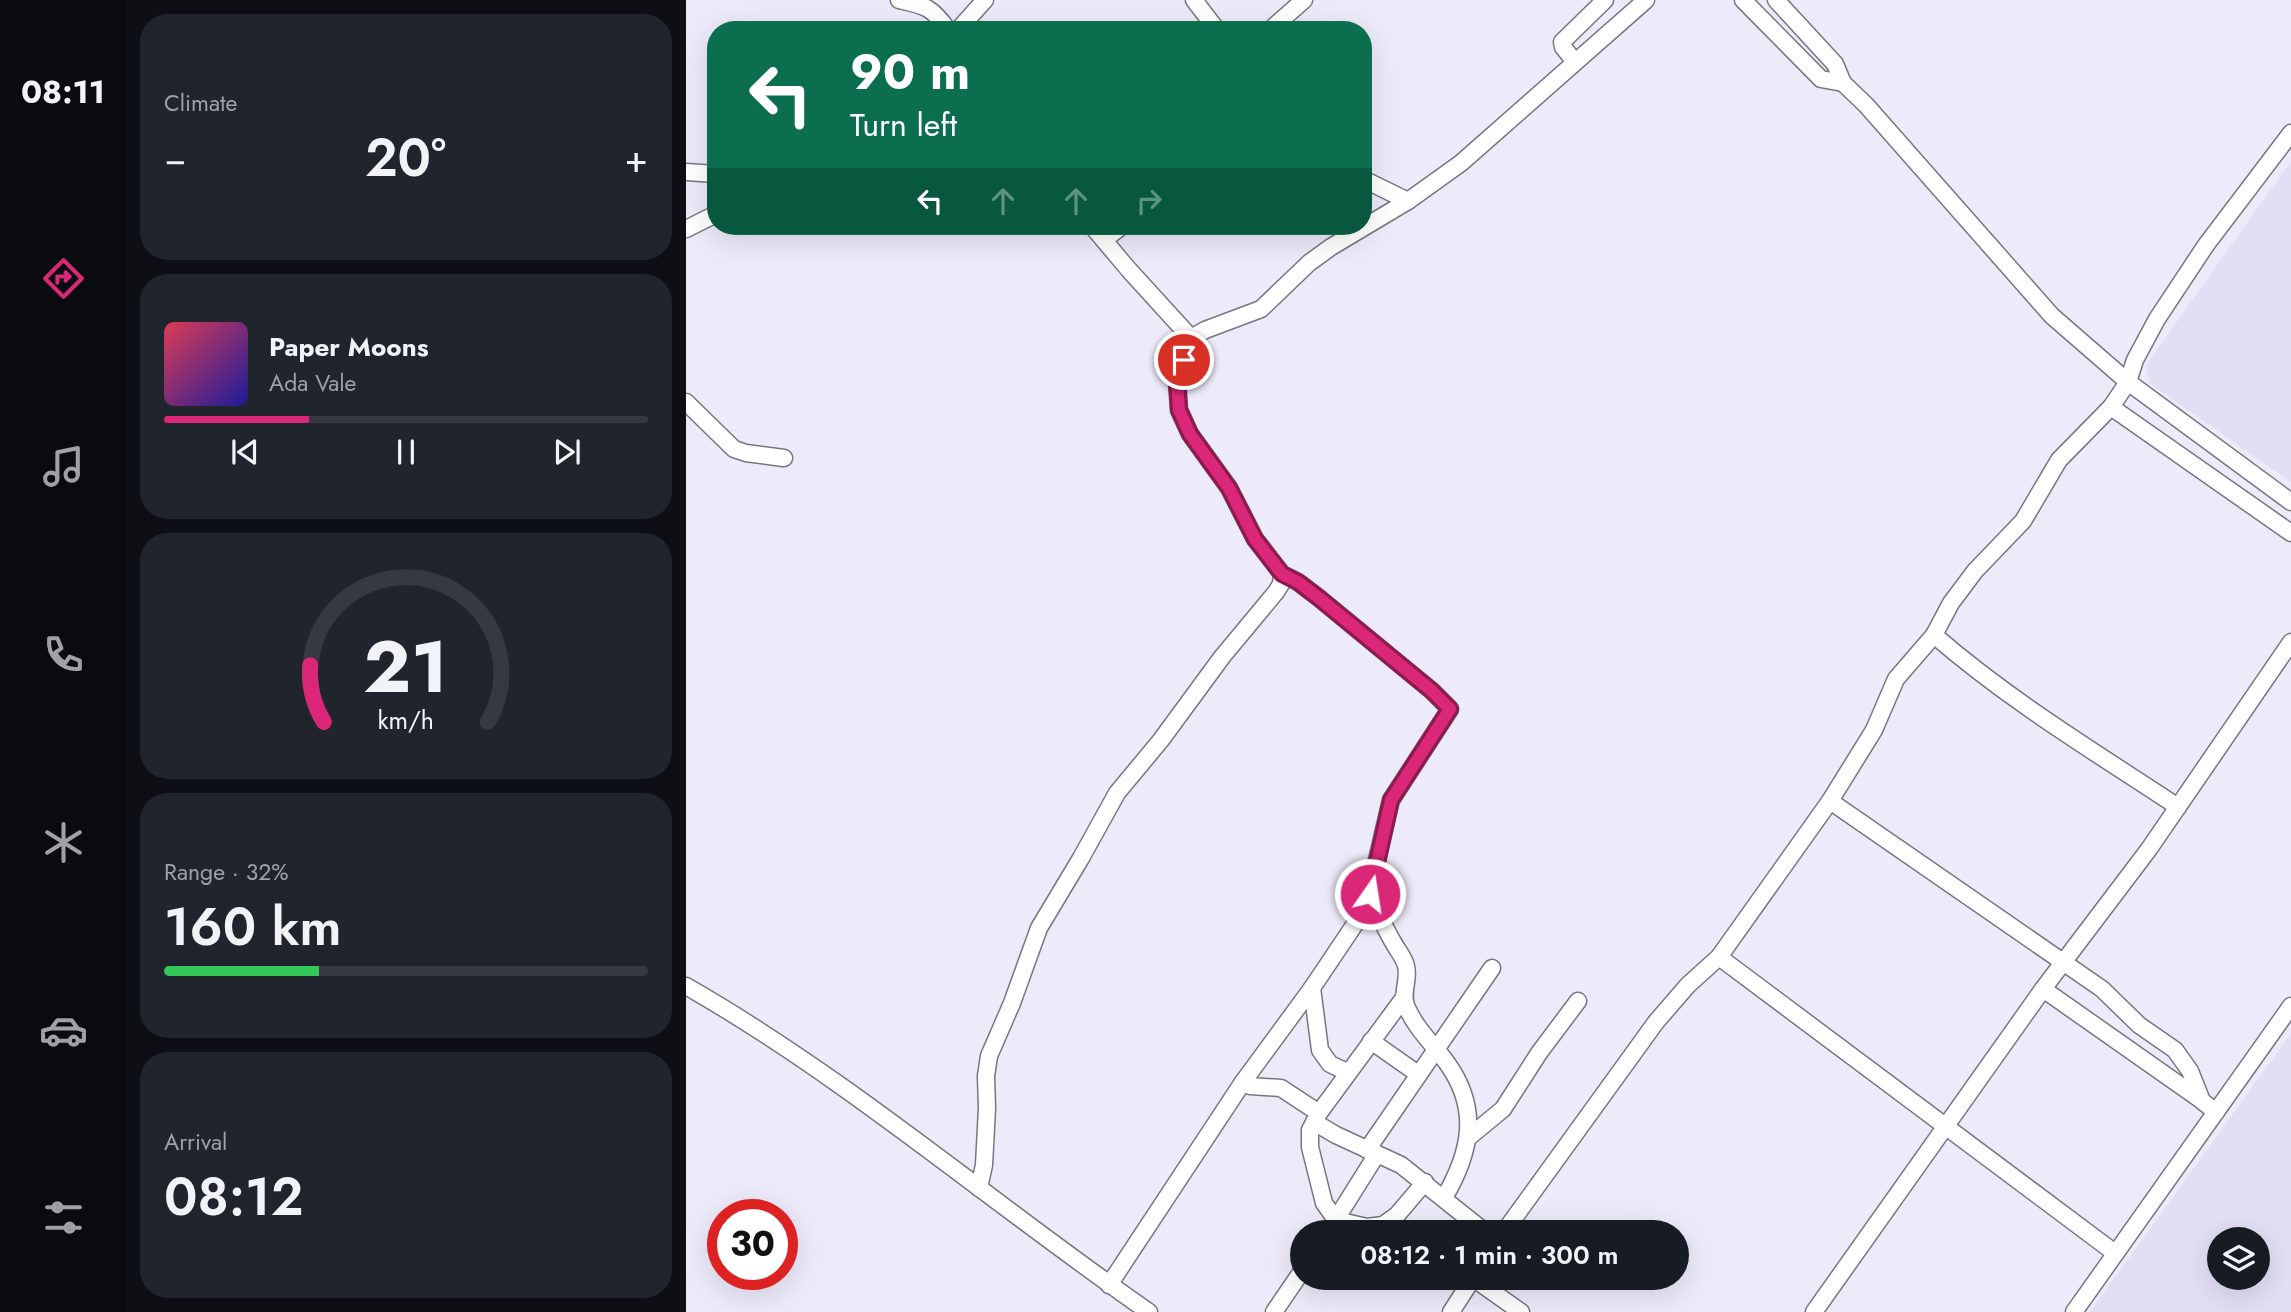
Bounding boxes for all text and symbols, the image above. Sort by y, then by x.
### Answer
text: 90 m [850,37,970,107]
icon: left [735,49,826,140]
text: 08:11 [21,69,105,115]
text: Climate [164,86,237,120]
text: Turn left [850,102,957,148]
text: 20° [365,120,446,196]
text: − [164,131,186,186]
text: + [625,131,648,186]
icon: left [911,182,949,220]
icon: ahead [984,182,1022,220]
icon: ahead [1057,182,1095,220]
icon: right [1130,182,1168,220]
icon: directions [39,254,88,303]
text: Paper Moons [269,328,429,366]
pin [1154,330,1214,390]
icon: arrive [1165,341,1203,379]
text: Ada Vale [269,366,356,400]
icon: previous [226,433,264,471]
icon: pause [387,433,425,471]
icon: next [548,433,586,471]
icon: music [39,442,88,491]
text: 21 [364,614,448,719]
icon: phone [39,630,88,679]
text: km/h [378,702,434,738]
icon: climate [39,818,88,867]
text: Range · 32% [164,855,289,889]
position arrow [1333,857,1407,931]
text: 160 km [164,889,342,965]
icon: car [39,1006,88,1055]
text: Arrival [164,1125,227,1159]
text: 08:12 [164,1159,303,1235]
icon: filters [39,1193,88,1242]
speed limit sign: 30 [707,1199,798,1290]
map controls [2207,1227,2270,1290]
button: layers [2207,1227,2270,1290]
text: 08:12 · 1 min · 300 m [1360,1236,1619,1274]

